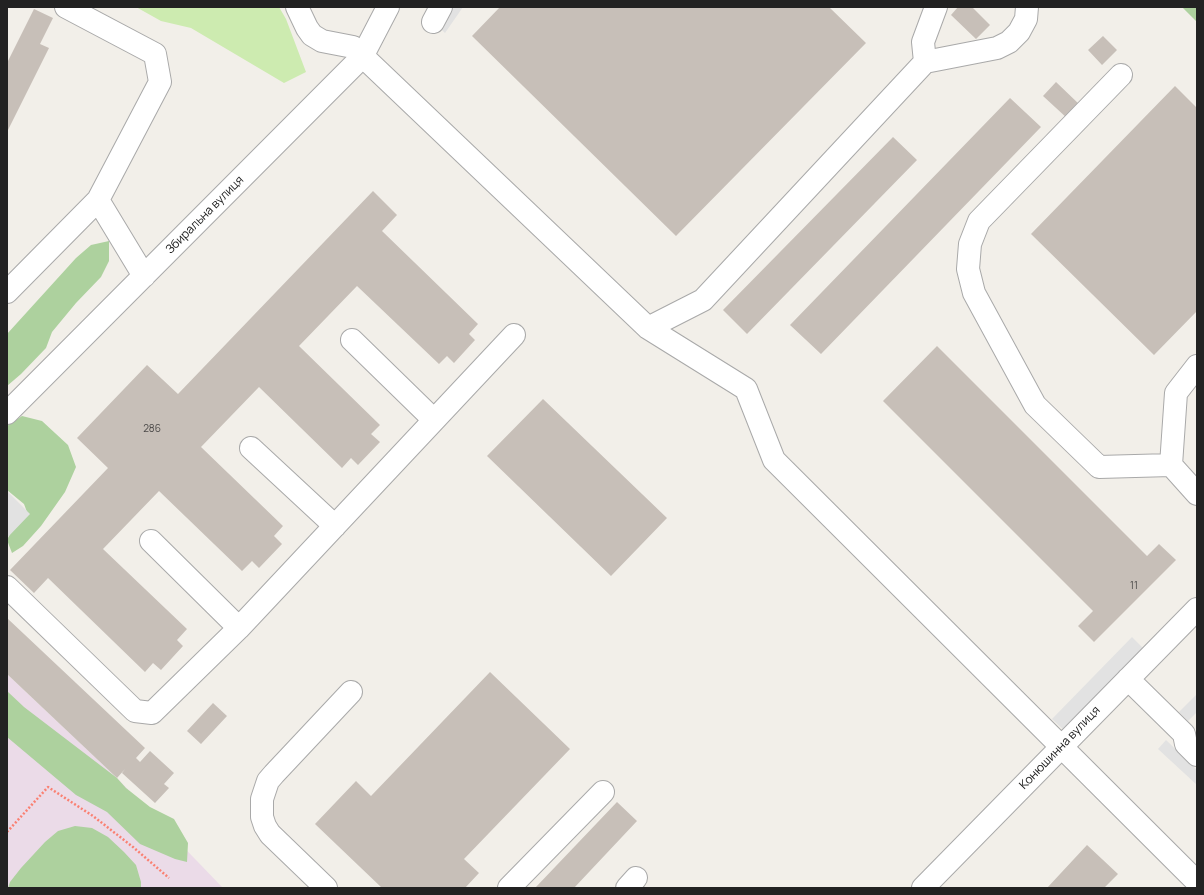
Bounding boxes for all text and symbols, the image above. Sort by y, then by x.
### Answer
street label: Збиральна вулиця [163,173,247,257]
house number: 286 [143,423,161,435]
house number: 11 [1130,580,1138,592]
street label: Конюшинна вулиця [1017,704,1103,792]

